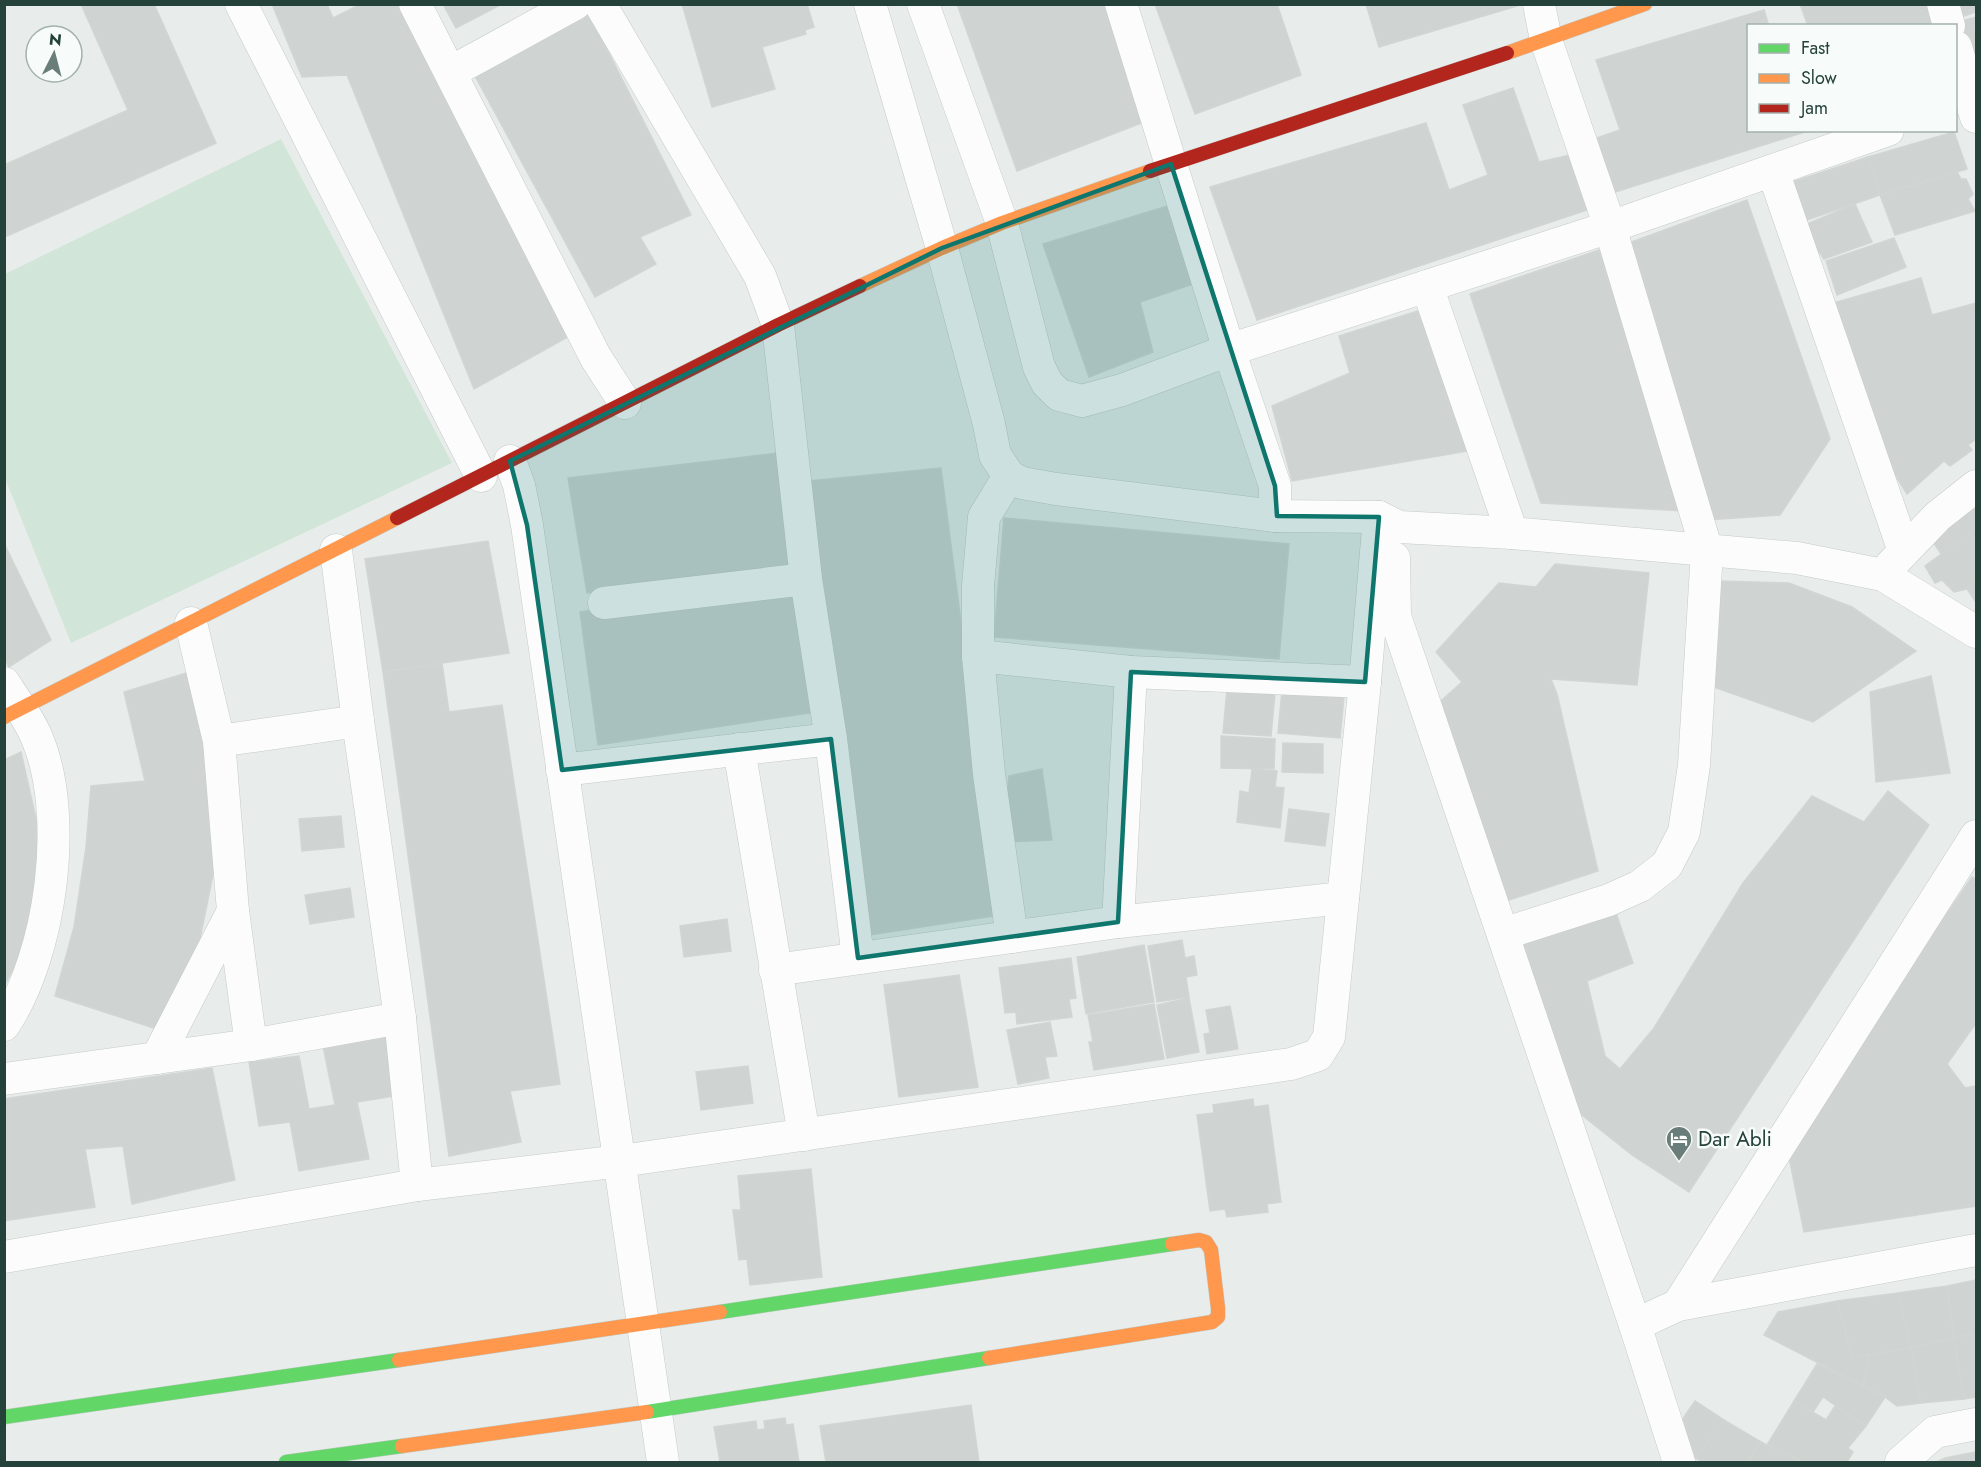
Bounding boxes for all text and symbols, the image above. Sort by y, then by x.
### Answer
north arrow [24,24,84,84]
legend [1747,24,1957,132]
text: N [48,27,63,52]
text: Fast [1801,35,1830,61]
text: Slow [1801,65,1838,91]
text: Jam [1799,95,1828,121]
hotel icon: Dar Abli [1664,1124,1694,1162]
place label: Dar Abli [1698,1124,1772,1154]

